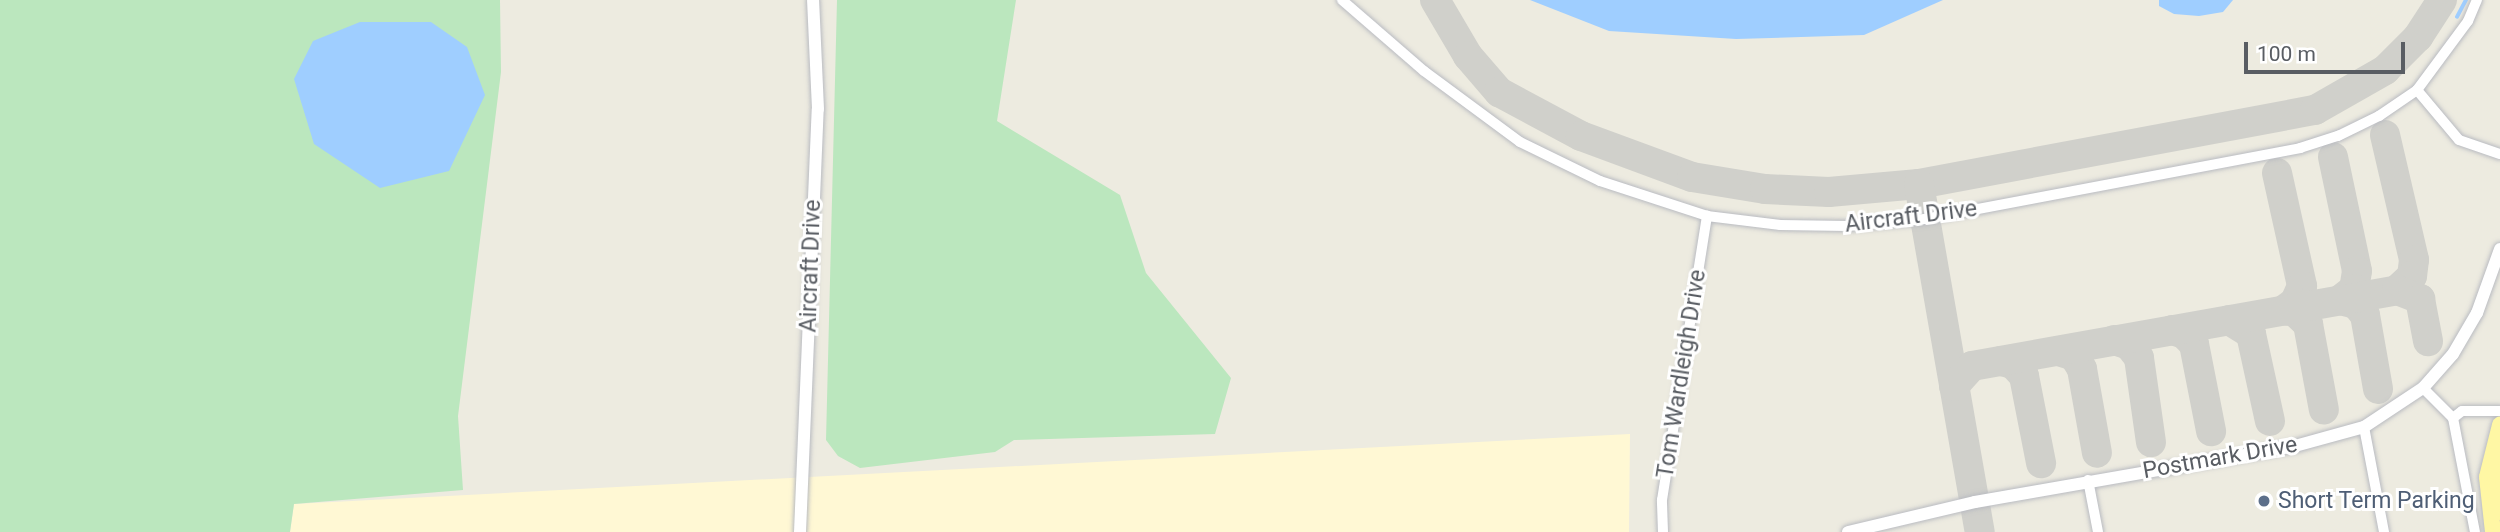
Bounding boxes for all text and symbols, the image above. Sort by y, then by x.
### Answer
scale bar [2248,28,2409,72]
text: 100 m [2257,42,2316,66]
street label: Aircraft Drive [1843,195,1979,239]
street label: Aircraft Drive [795,199,827,333]
street label: Tom Wardleigh Drive [1652,268,1712,480]
street label: Postmark Drive [2141,431,2299,485]
place label: Short Term Parking [2278,487,2475,515]
marker: Short Term Parking [2256,493,2272,509]

